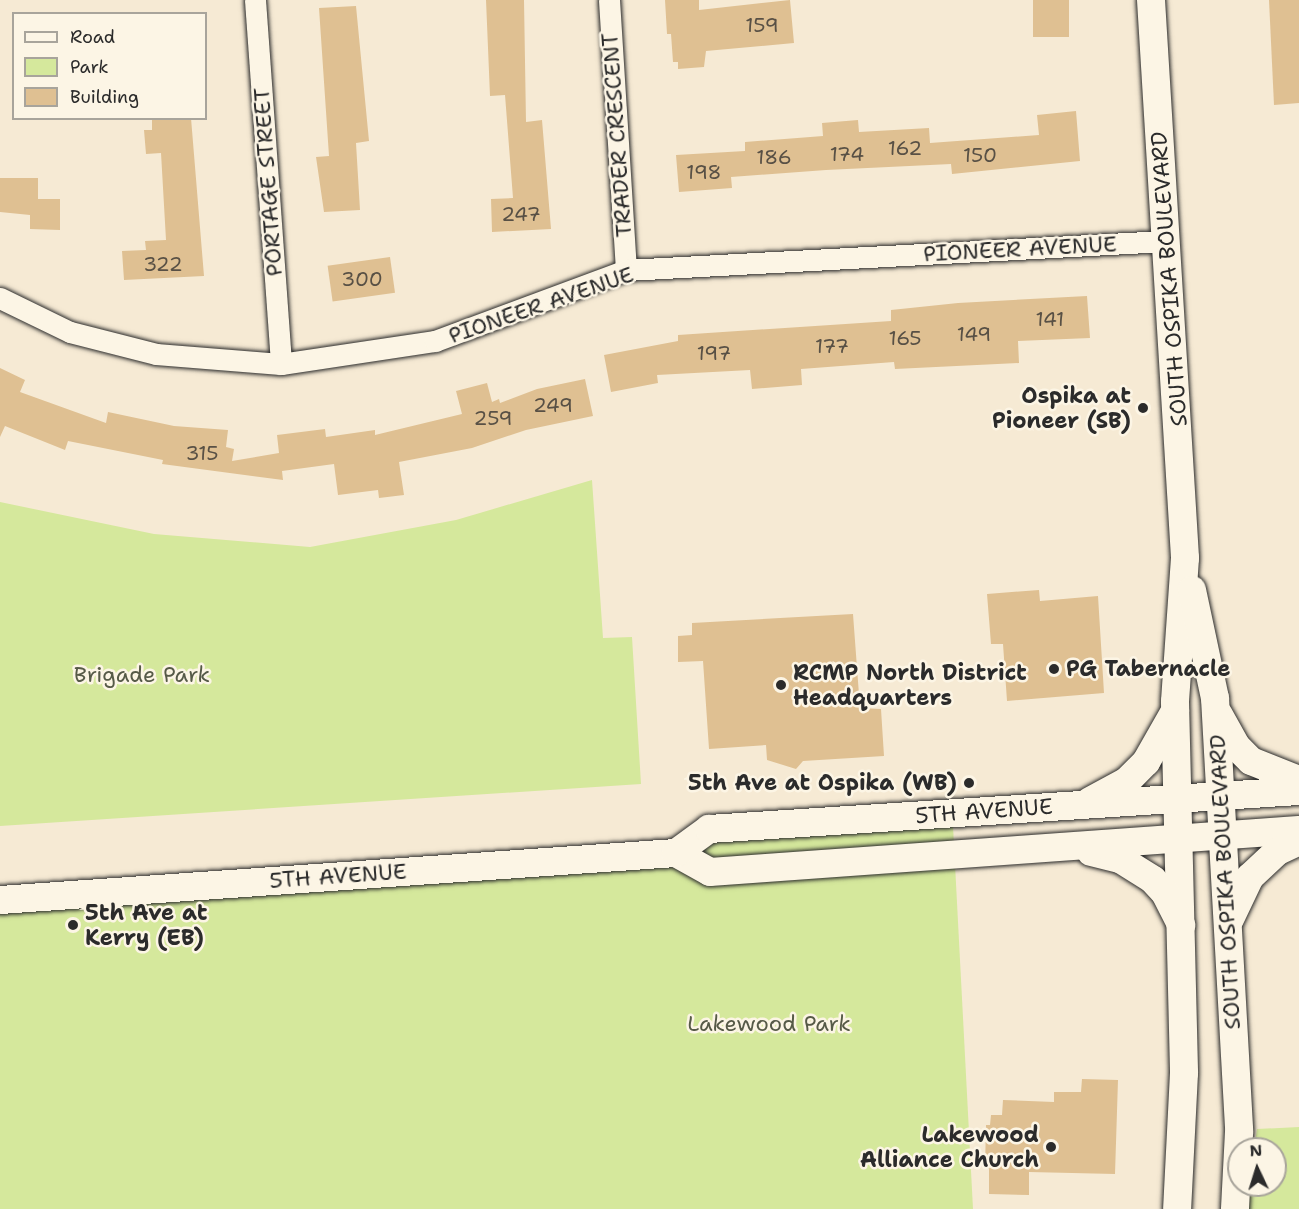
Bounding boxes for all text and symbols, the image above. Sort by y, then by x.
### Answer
legend [12,12,207,120]
house number: 159 [745,13,779,37]
text: Road [70,25,115,49]
street label: TRADER CRESCENT [597,32,637,238]
text: Park [70,55,109,79]
text: Building [70,85,139,109]
street label: PORTAGE STREET [248,87,288,277]
street label: SOUTH OSPIKA BOULEVARD [1146,131,1192,427]
house number: 162 [888,136,922,160]
house number: 174 [830,142,864,166]
house number: 150 [963,143,997,167]
house number: 186 [756,145,792,169]
house number: 198 [686,160,722,184]
house number: 247 [501,202,541,226]
street label: PIONEER AVENUE [923,231,1117,267]
house number: 322 [143,252,183,276]
street label: PIONEER AVENUE [445,261,637,349]
house number: 300 [341,267,383,291]
house number: 141 [1036,307,1064,331]
house number: 149 [957,322,991,346]
house number: 165 [888,326,922,350]
house number: 177 [815,334,849,358]
house number: 197 [697,341,731,365]
place label: Ospika at Pioneer (SB) [992,382,1131,434]
house number: 249 [533,393,573,417]
marker: Ospika at Pioneer (SB) [1136,401,1150,415]
house number: 259 [474,406,512,430]
house number: 315 [185,441,219,465]
place label: PG Tabernacle [1066,656,1230,682]
place label: RCMP North District Headquarters [793,659,1027,710]
park label: Brigade Park [74,662,210,688]
marker: PG Tabernacle [1047,662,1061,676]
marker: RCMP North District Headquarters [774,678,788,692]
street label: SOUTH OSPIKA BOULEVARD [1204,734,1246,1030]
place label: 5th Ave at Ospika (WB) [688,770,957,796]
marker: 5th Ave at Ospika (WB) [962,776,976,790]
street label: 5TH AVENUE [914,793,1054,829]
street label: 5TH AVENUE [268,858,408,894]
place label: 5th Ave at Kerry (EB) [85,899,207,950]
marker: 5th Ave at Kerry (EB) [66,918,80,932]
park label: Lakewood Park [687,1011,851,1037]
place label: Lakewood Alliance Church [860,1121,1039,1172]
north arrow [1227,1137,1287,1197]
marker: Lakewood Alliance Church [1044,1140,1058,1154]
text: N [1249,1140,1263,1161]

